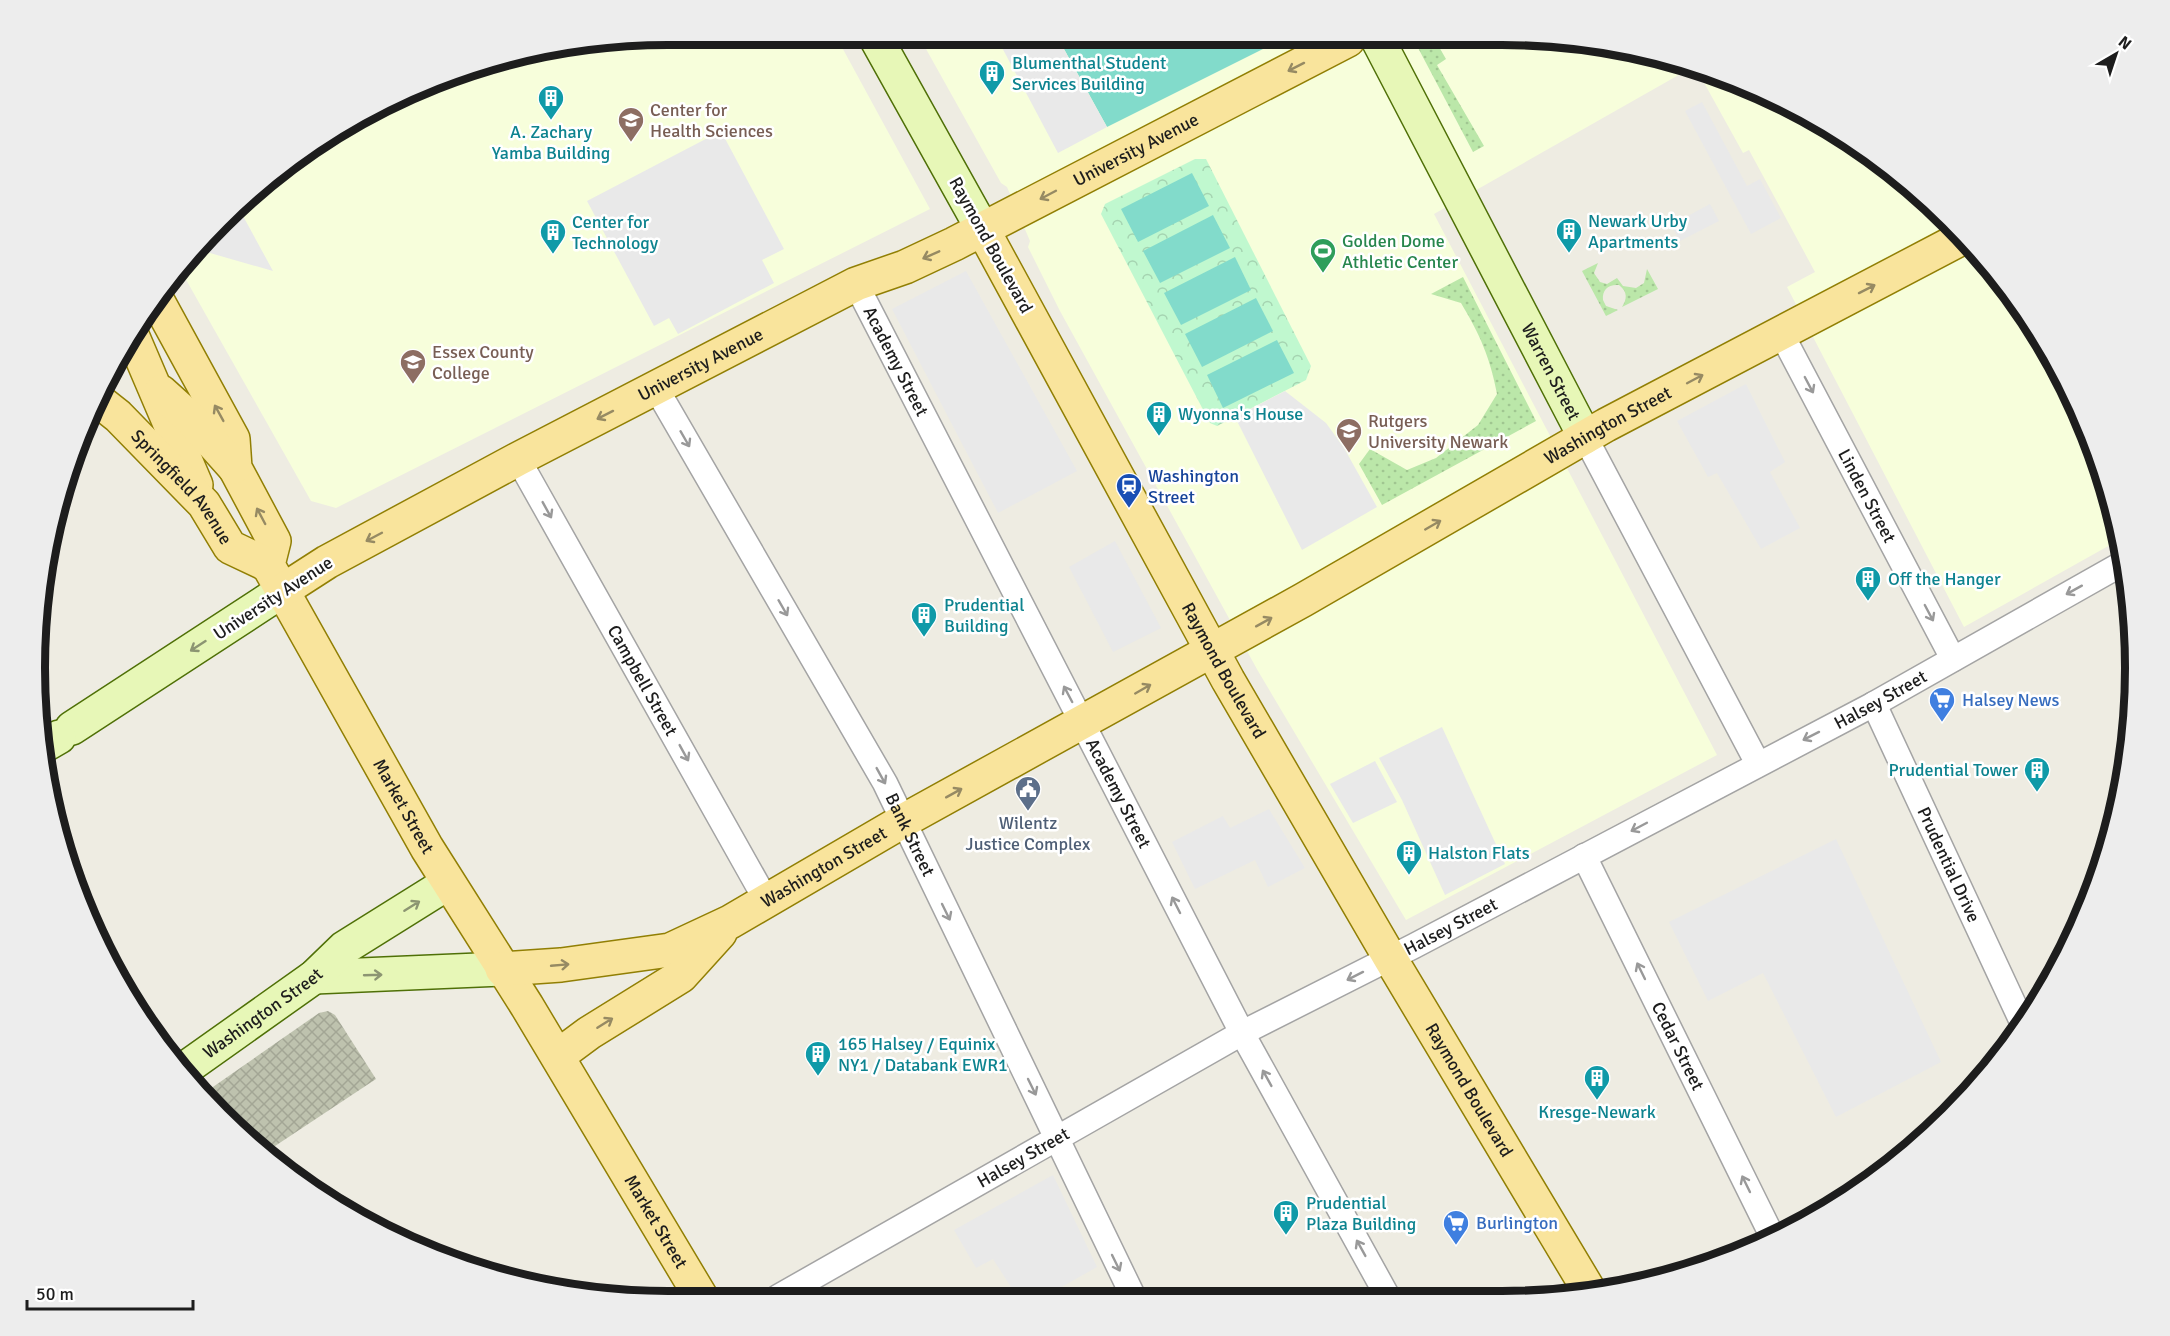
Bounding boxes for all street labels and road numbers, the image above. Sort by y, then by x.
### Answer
street label: University Avenue [1070,108,1202,191]
street label: Raymond Boulevard [944,173,1038,317]
street label: Academy Street [859,303,933,420]
street label: Warren Street [1517,319,1585,424]
street label: University Avenue [634,323,767,406]
street label: Washington Street [1540,382,1675,469]
street label: Springfield Avenue [126,425,237,549]
street label: Linden Street [1833,445,1901,546]
street label: University Avenue [209,551,337,645]
street label: Raymond Boulevard [1177,599,1271,742]
street label: Campbell Street [603,621,682,740]
street label: Halsey Street [1830,665,1931,734]
street label: Academy Street [1081,735,1156,852]
street label: Market Street [368,755,439,858]
street label: Bank Street [881,789,939,880]
street label: Prudential Drive [1912,803,1985,926]
street label: Washington Street [757,822,891,913]
street label: Halsey Street [1400,893,1501,960]
street label: Washington Street [199,963,328,1063]
street label: Cedar Street [1647,998,1709,1094]
street label: Raymond Boulevard [1420,1019,1518,1161]
street label: Halsey Street [973,1123,1073,1192]
street label: Market Street [619,1171,692,1272]

